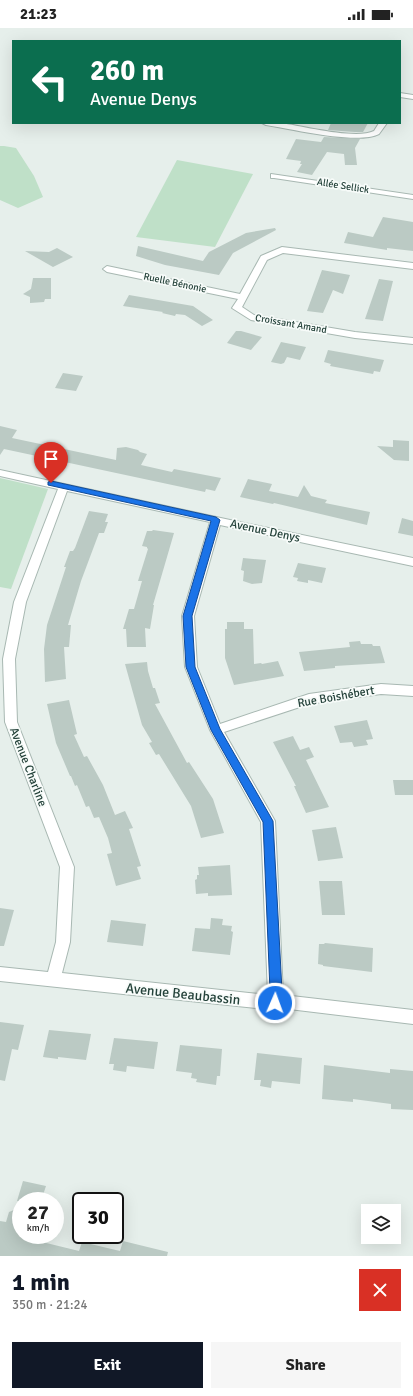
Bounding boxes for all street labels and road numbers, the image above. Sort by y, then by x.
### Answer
street label: Allée Sellick [316,176,370,196]
street label: Ruelle Bénonie [142,270,208,296]
street label: Croissant Amand [254,312,328,336]
street label: Avenue Denys [229,516,301,546]
street label: Rue Boishébert [296,683,376,711]
street label: Avenue Charline [6,725,50,809]
street label: Avenue Beaubassin [125,980,241,1008]

